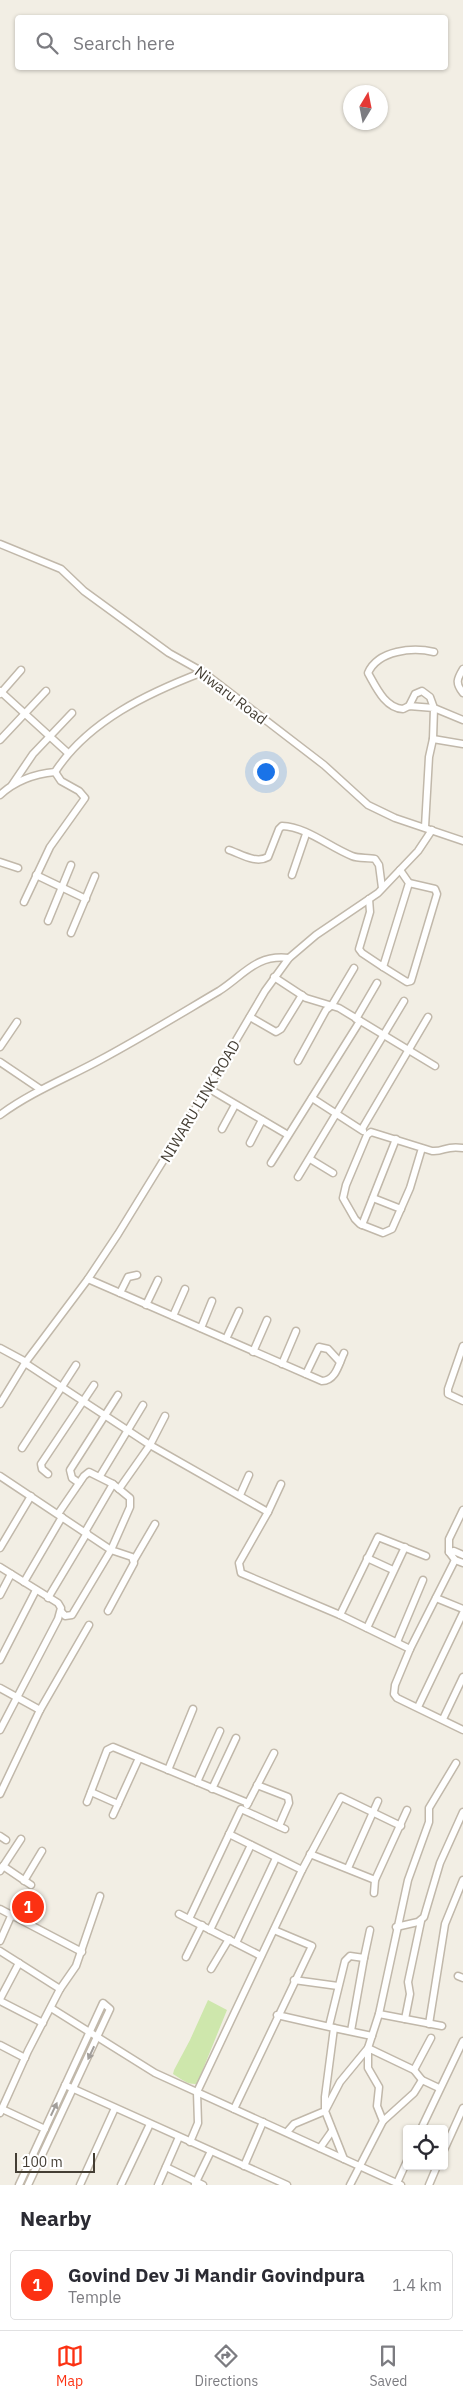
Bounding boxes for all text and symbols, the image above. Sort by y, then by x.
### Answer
search box [15,15,448,70]
icon: search [33,29,61,57]
text: Search here [73,31,175,55]
north arrow [343,85,388,130]
street label: Niwaru Road [191,662,271,728]
your location [253,759,279,785]
street label: NIWARU LINK ROAD [156,1036,244,1166]
pin: 1 [12,1888,44,1926]
one-way arrow [86,2046,94,2060]
one-way arrow [51,2102,59,2116]
map controls [403,2125,448,2170]
button: locate [403,2125,448,2170]
scale bar [15,2150,95,2173]
text: 100 m [22,2153,63,2171]
text: Nearby [20,2204,91,2232]
text: Govind Dev Ji Mandir Govindpura [68,2263,365,2287]
text: 1 [32,2275,42,2295]
text: 1.4 km [392,2275,442,2295]
text: Temple [68,2287,121,2307]
tab: Map [56,2342,84,2390]
tab: Directions [195,2342,258,2390]
tab: Saved [369,2342,407,2390]

